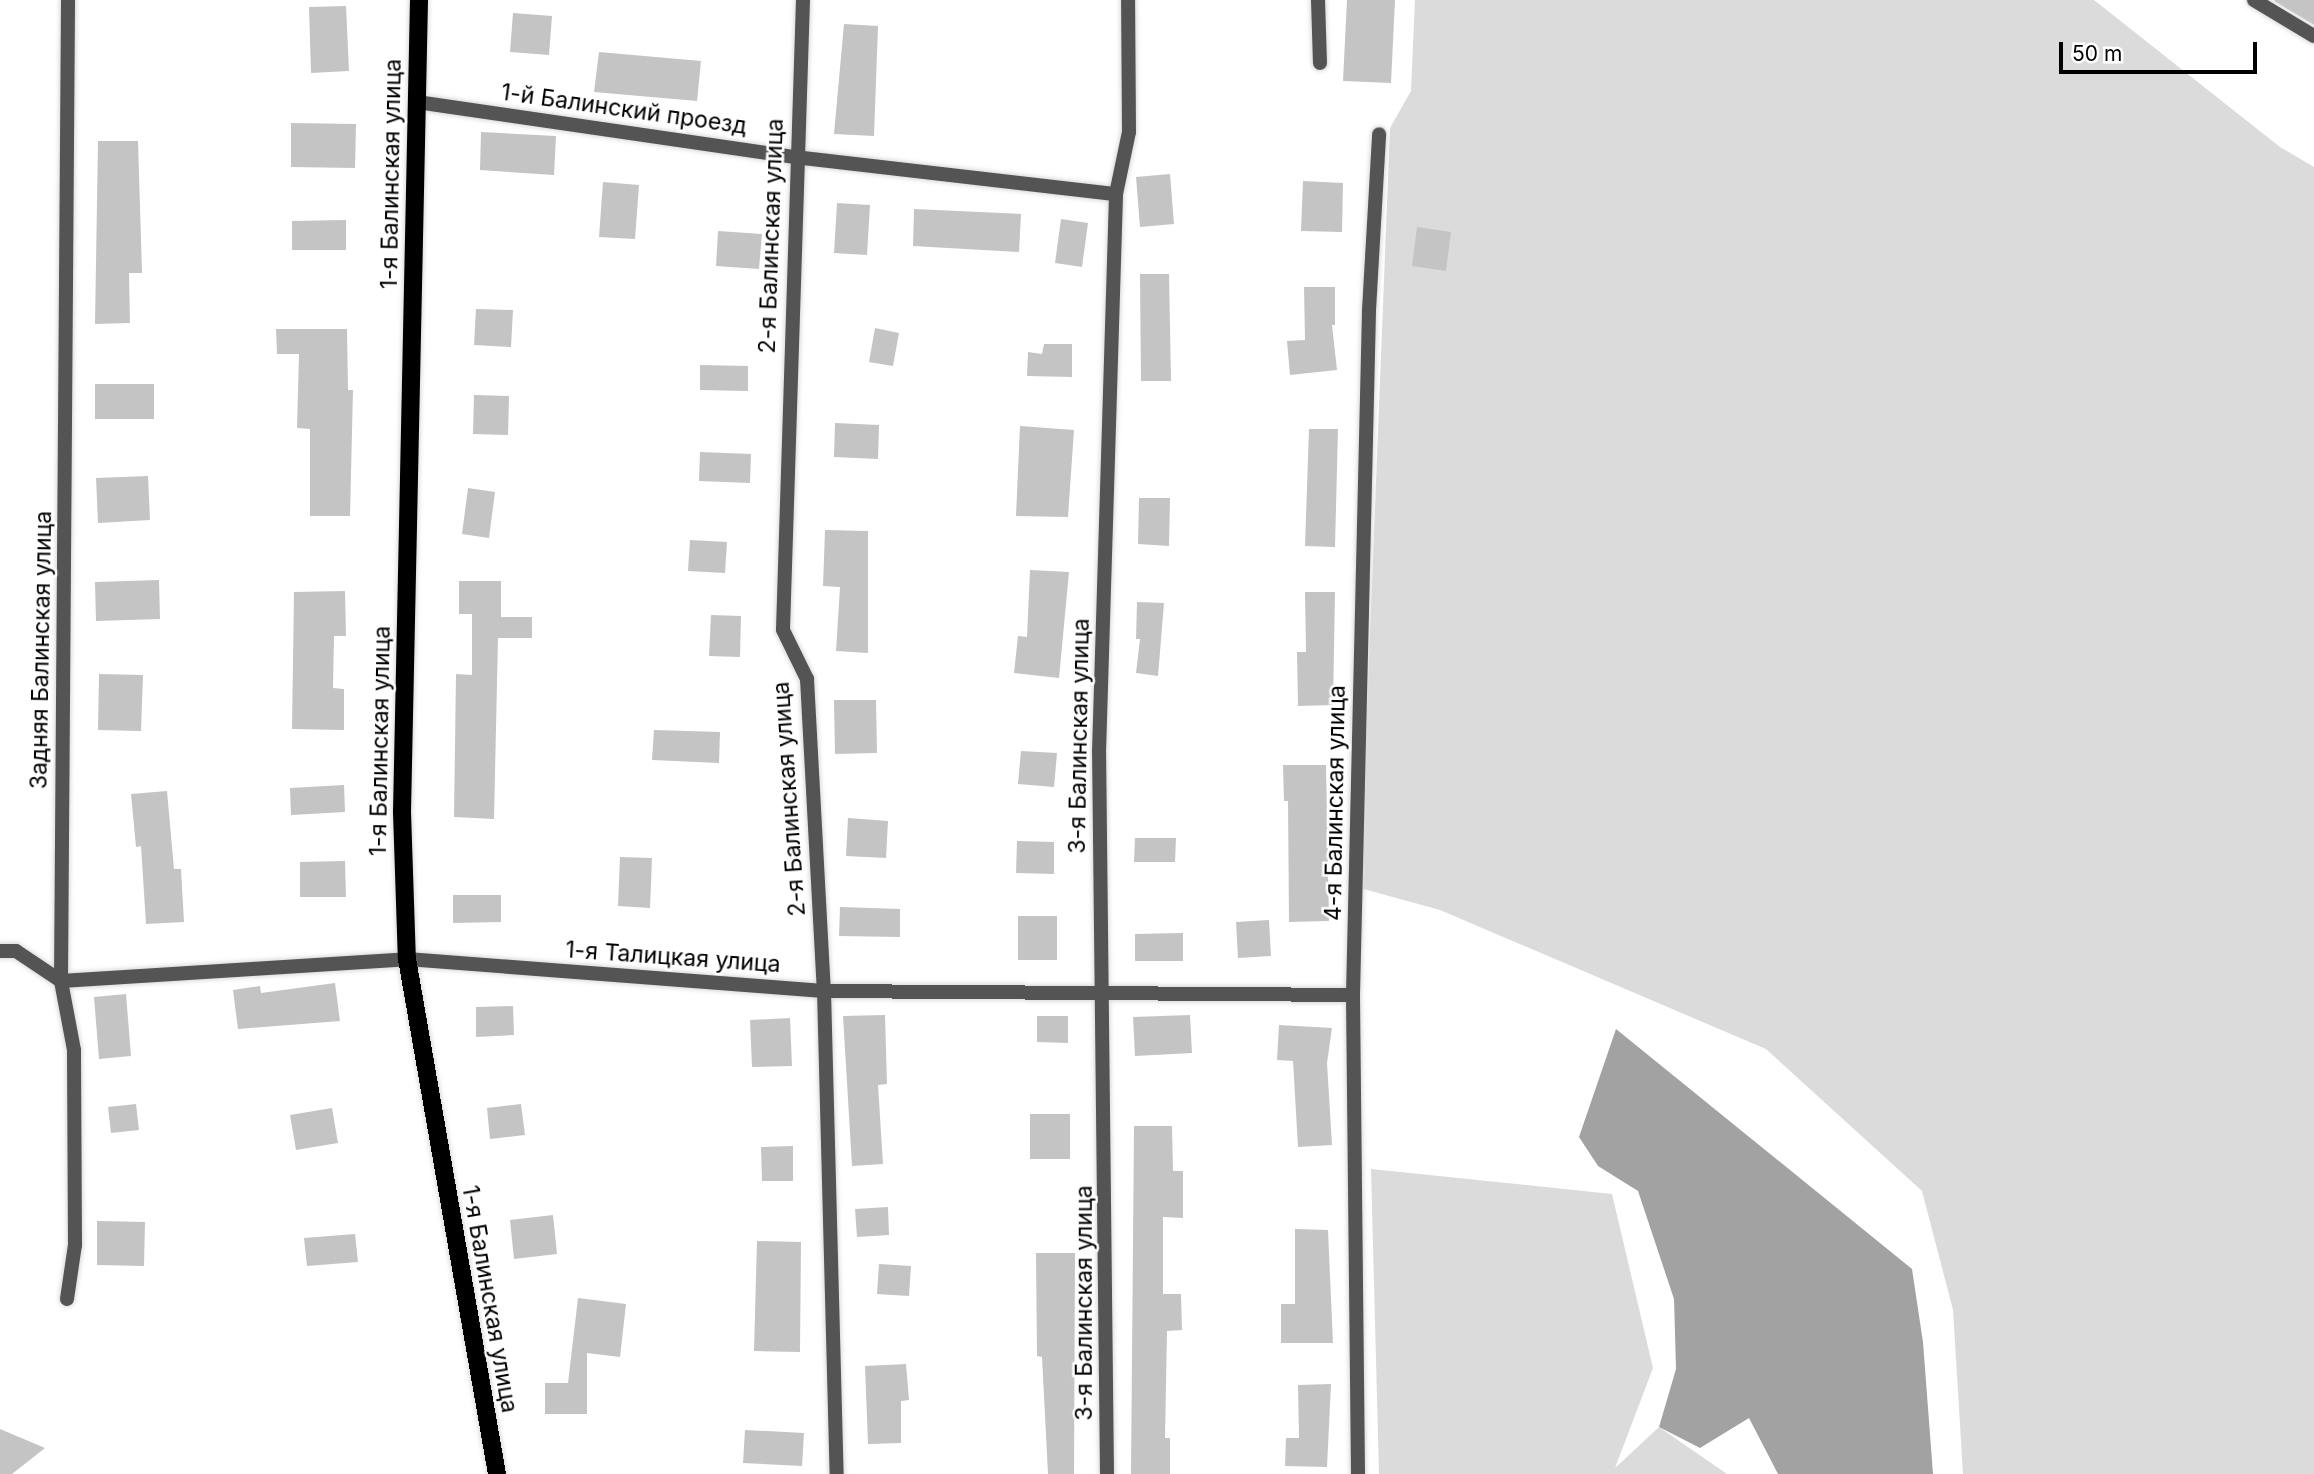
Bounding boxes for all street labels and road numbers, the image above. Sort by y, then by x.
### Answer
street label: 1-я Балинская улица [375,59,407,289]
street label: 1-й Балинский проезд [499,78,749,140]
street label: 2-я Балинская улица [753,118,789,354]
street label: Задняя Балинская улица [25,511,57,789]
street label: 3-я Балинская улица [1063,618,1095,854]
street label: 1-я Балинская улица [364,626,396,856]
street label: 2-я Балинская улица [767,681,811,917]
street label: 4-я Балинская улица [1319,685,1351,921]
street label: 1-я Талицкая улица [564,936,782,978]
street label: 1-я Балинская улица [456,1183,524,1415]
street label: 3-я Балинская улица [1070,1185,1098,1421]

